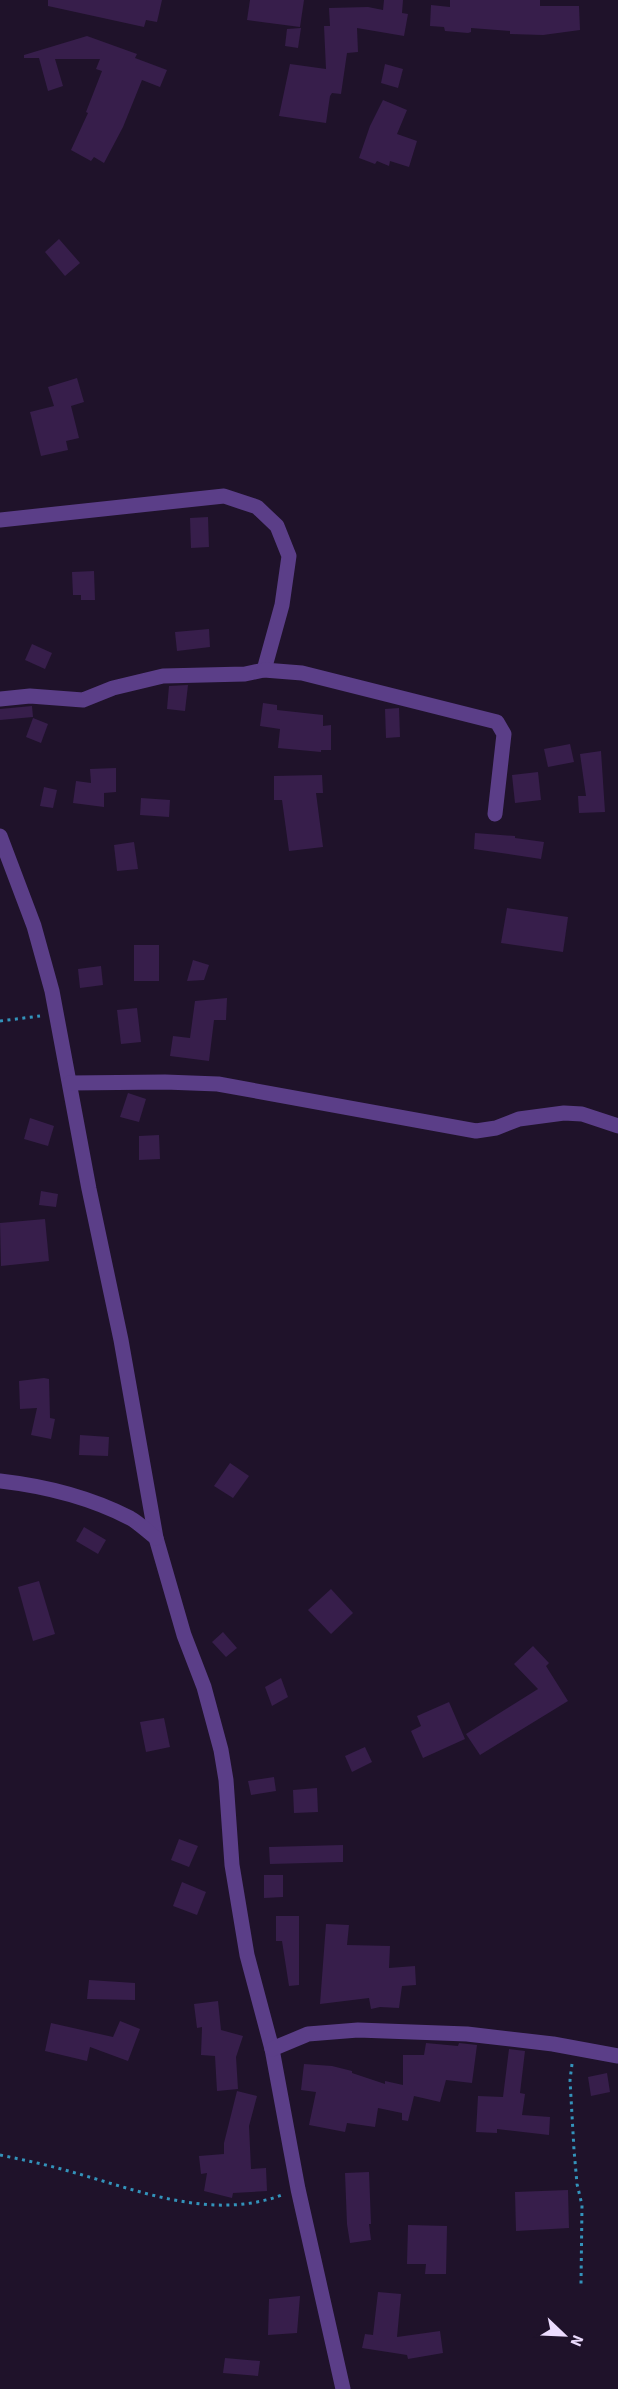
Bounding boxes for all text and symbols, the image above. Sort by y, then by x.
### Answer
north arrow [534,2305,594,2365]
text: N [565,2331,589,2350]

